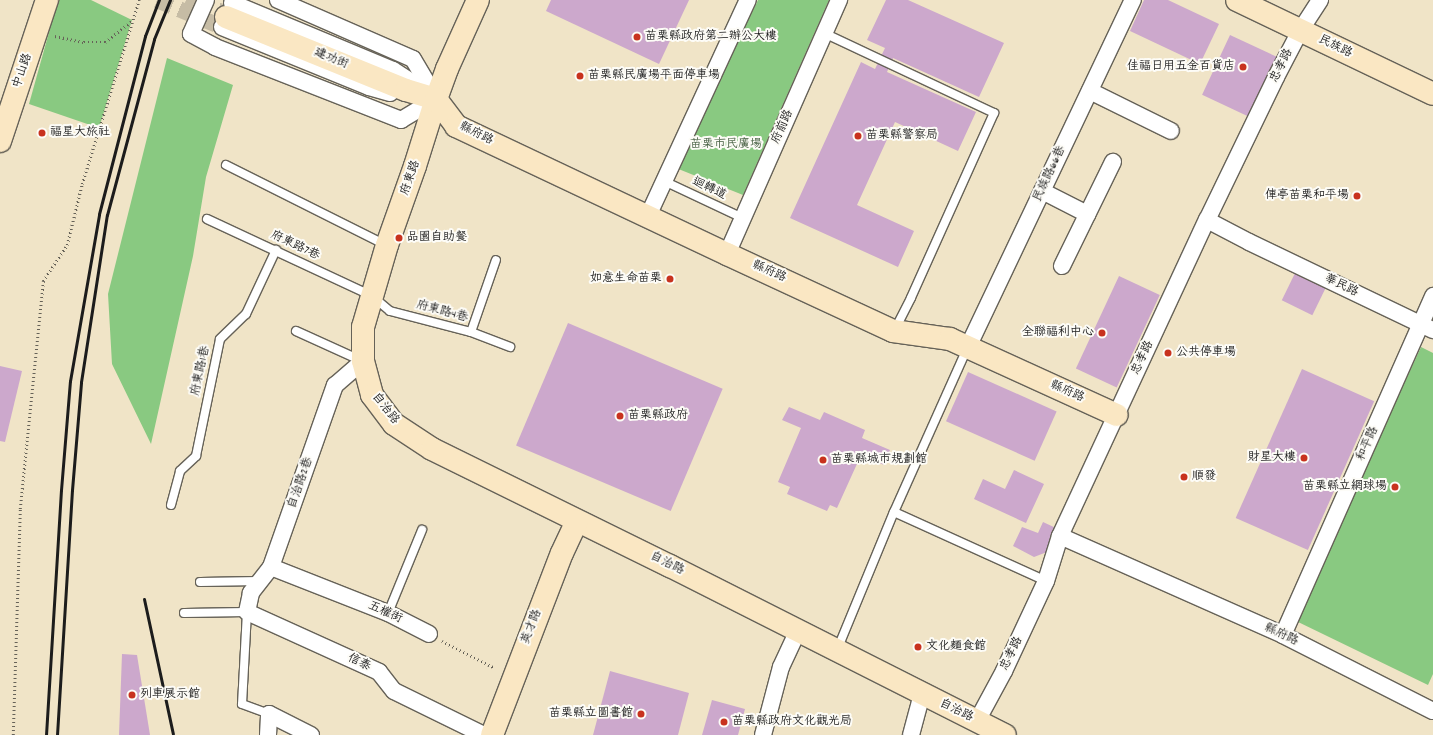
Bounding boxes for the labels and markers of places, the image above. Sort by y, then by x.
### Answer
place label: 苗栗縣政府第二辦公大樓 [645,30,777,44]
marker: 苗栗縣政府第二辦公大樓 [632,32,642,42]
place label: 佳福日用五金百貨店 [1127,60,1235,74]
marker: 佳福日用五金百貨店 [1238,62,1248,72]
place label: 苗栗縣民廣場平面停車場 [588,69,720,83]
marker: 苗栗縣民廣場平面停車場 [575,71,585,81]
place label: 福星大旅社 [50,126,110,140]
marker: 福星大旅社 [37,128,47,138]
place label: 苗栗縣警察局 [866,129,938,143]
marker: 苗栗縣警察局 [853,131,863,141]
place label: 俥亭苗栗和平場 [1265,189,1349,203]
marker: 俥亭苗栗和平場 [1352,191,1362,201]
place label: 品園自助餐 [407,231,467,245]
marker: 品園自助餐 [394,233,404,243]
place label: 如意生命苗栗 [590,272,662,286]
marker: 如意生命苗栗 [665,274,675,284]
place label: 全聯福利中心 [1022,326,1094,340]
marker: 全聯福利中心 [1097,328,1107,338]
place label: 公共停車場 [1176,346,1236,360]
marker: 公共停車場 [1163,348,1173,358]
place label: 苗栗縣政府 [628,409,688,423]
marker: 苗栗縣政府 [615,411,625,421]
place label: 財星大樓 [1248,451,1296,465]
place label: 苗栗縣城市規劃館 [831,453,927,467]
marker: 財星大樓 [1299,453,1309,463]
marker: 苗栗縣城市規劃館 [818,455,828,465]
place label: 順發 [1192,470,1216,484]
marker: 順發 [1179,472,1189,482]
place label: 苗栗縣立網球場 [1303,480,1387,494]
marker: 苗栗縣立網球場 [1390,482,1400,492]
place label: 文化麵食館 [926,640,986,654]
marker: 文化麵食館 [913,642,923,652]
place label: 列車展示館 [140,688,200,702]
marker: 列車展示館 [127,690,137,700]
place label: 苗栗縣立圖書館 [549,707,633,721]
marker: 苗栗縣立圖書館 [636,709,646,719]
place label: 苗栗縣政府文化觀光局 [732,715,852,729]
marker: 苗栗縣政府文化觀光局 [719,717,729,727]

